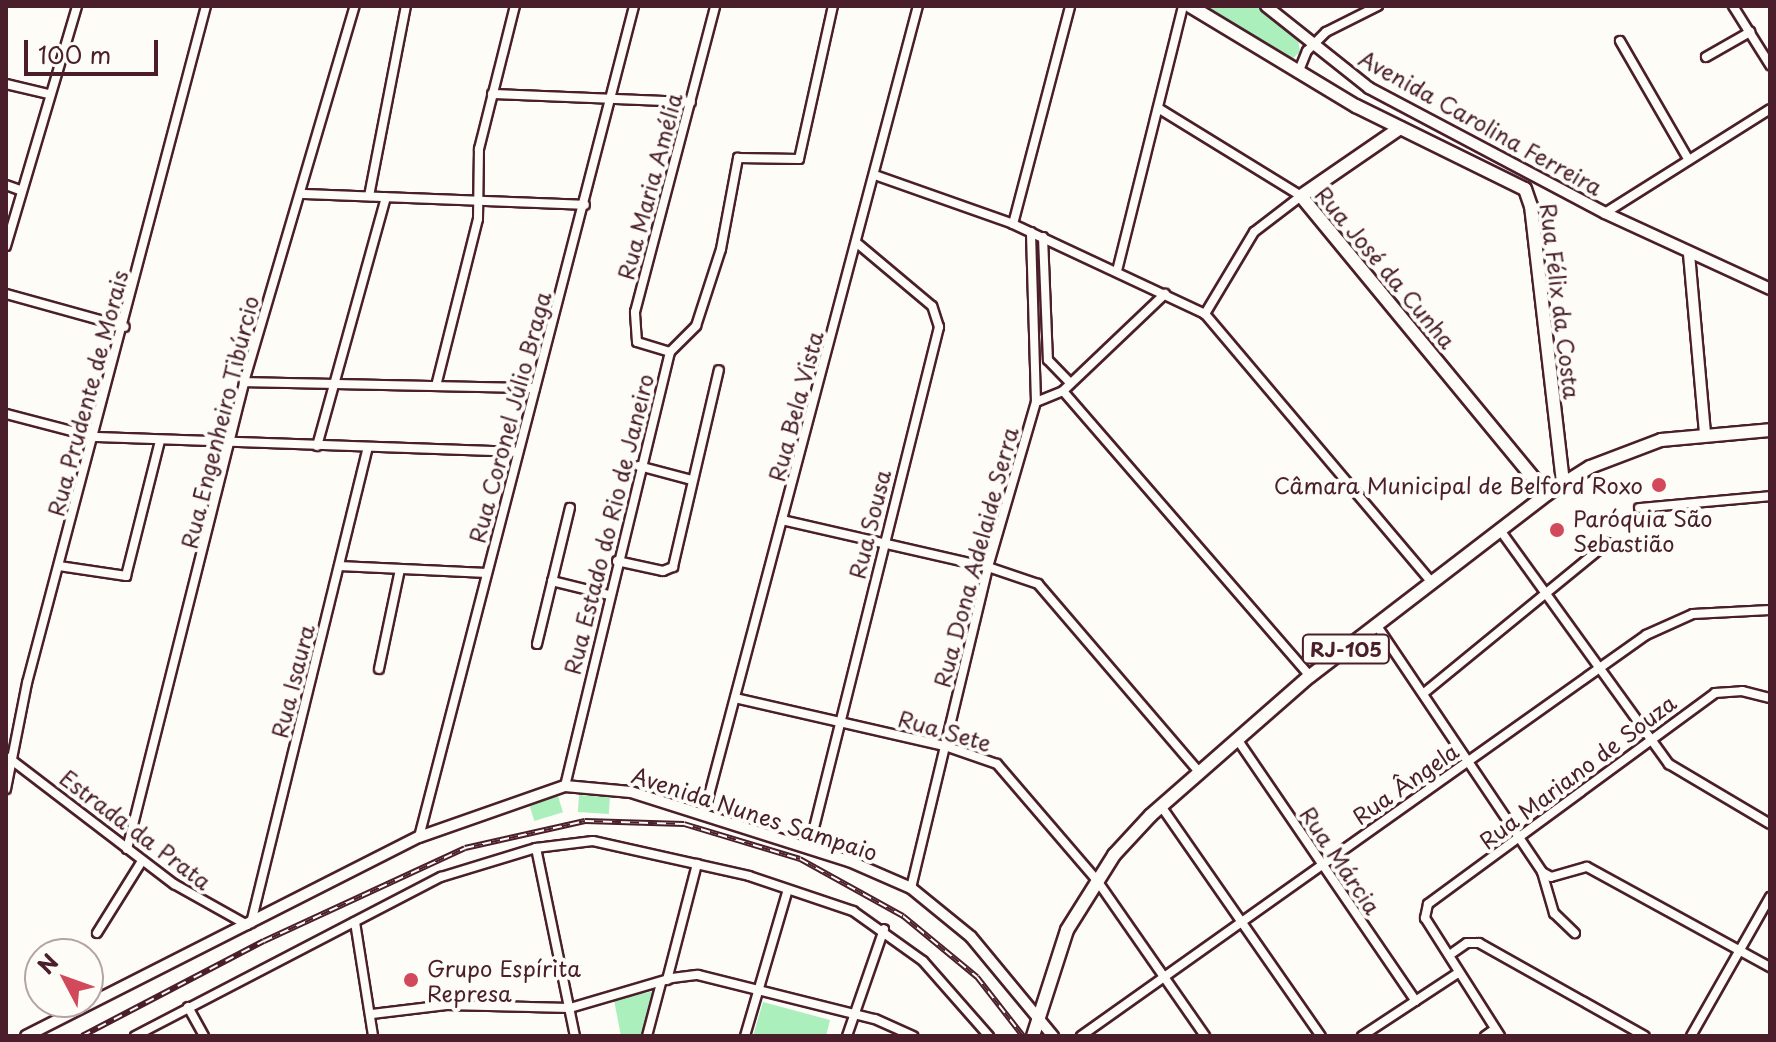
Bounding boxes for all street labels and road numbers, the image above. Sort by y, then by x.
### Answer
street label: Avenida Carolina Ferreira [1355,44,1607,200]
street label: Rua Maria Amélia [611,89,687,283]
street label: Rua José da Cunha [1310,180,1462,354]
street label: Rua Félix da Costa [1536,201,1586,401]
street label: Rua Prudente de Morais [41,267,133,519]
street label: Rua Coronel Júlio Braga [462,287,556,547]
street label: Rua Engenheiro Tibúrcio [175,293,263,551]
street label: Rua Bela Vista [762,327,828,485]
street label: Rua Estado do Rio de Janeiro [558,370,658,678]
street label: Rua Dona Adelaide Serra [928,424,1022,690]
street label: Rua Sousa [843,467,895,581]
street label: Rua Isaura [265,622,319,740]
road number: RJ-105 [1300,633,1392,665]
street label: Rua Mariano de Souza [1473,688,1681,854]
street label: Rua Sete [895,704,995,756]
street label: Rua Ângela [1347,737,1463,829]
street label: Avenida Nunes Sampaio [629,761,881,865]
street label: Estrada da Prata [55,764,217,894]
street label: Rua Márcia [1295,801,1387,919]

